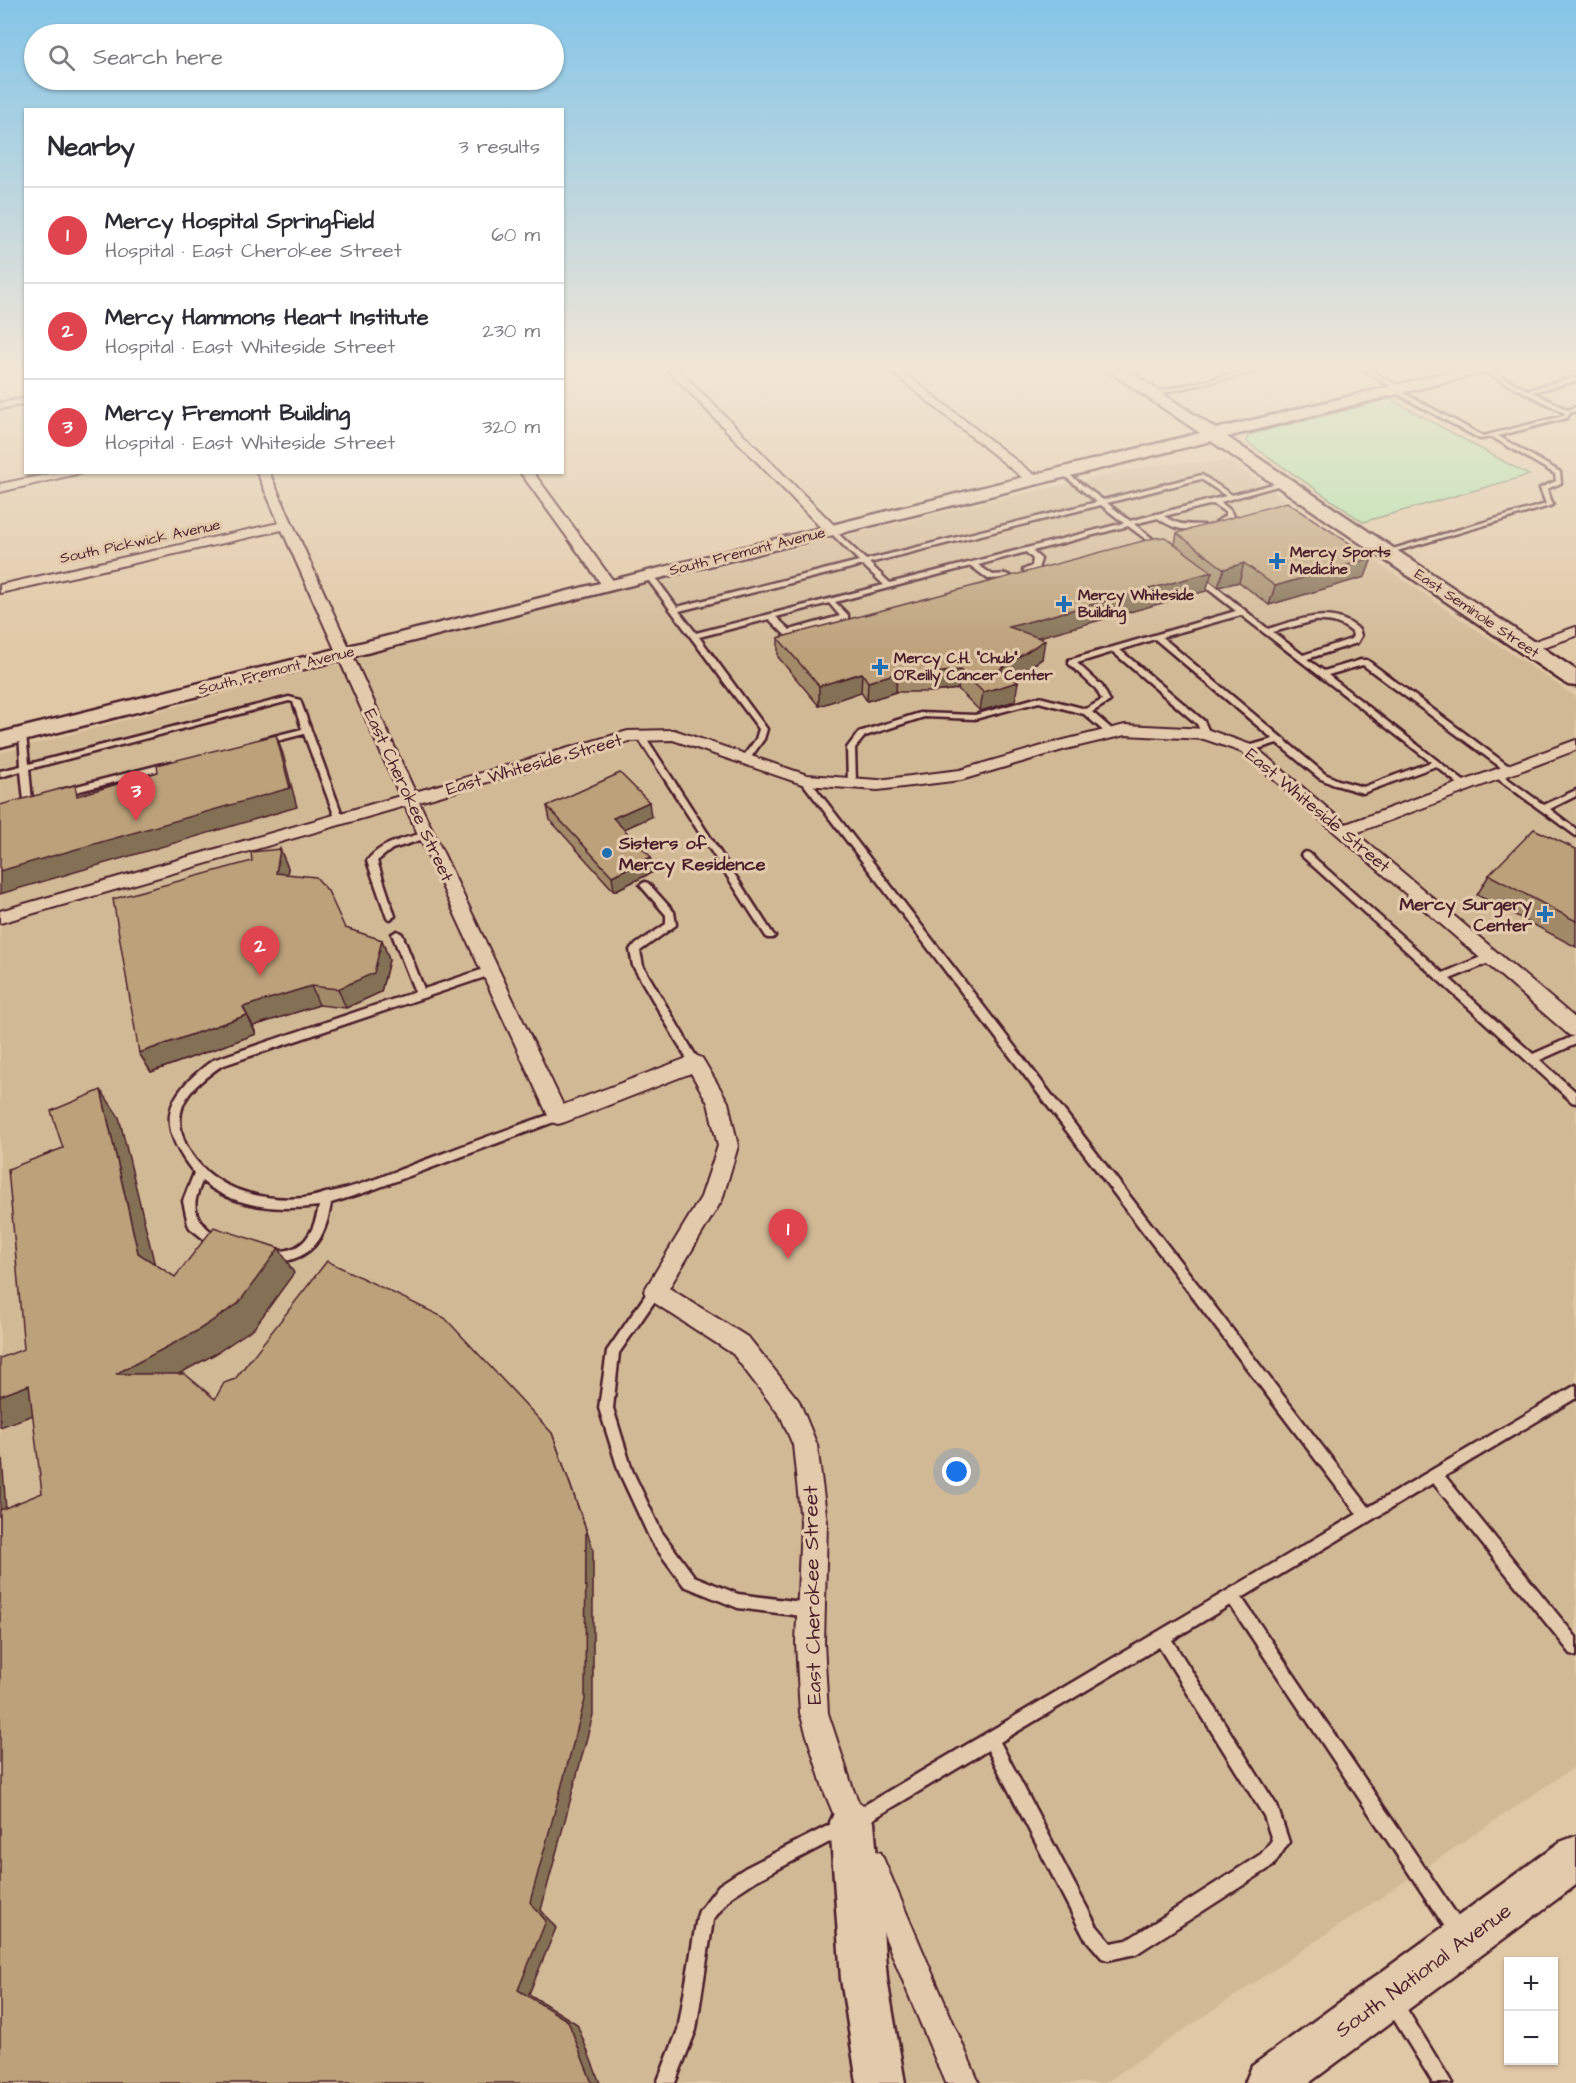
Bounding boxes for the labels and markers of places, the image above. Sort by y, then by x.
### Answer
place label: Mercy Sports Medicine [1290,542,1391,580]
marker: Mercy Sports Medicine [1268,552,1286,570]
place label: Mercy Whiteside Building [1078,585,1194,625]
marker: Mercy Whiteside Building [1055,595,1073,613]
place label: Mercy C.H. "Chub" O'Reilly Cancer Center [894,648,1054,687]
marker: Mercy C.H. "Chub" O'Reilly Cancer Center [871,658,889,676]
pin: 3 [116,772,156,821]
place label: Sisters of Mercy Residence [618,831,766,878]
marker: Sisters of Mercy Residence [600,846,614,860]
place label: Mercy Surgery Center [1399,892,1532,938]
marker: Mercy Surgery Center [1536,905,1554,923]
pin: 2 [240,926,280,976]
pin: 1 [768,1210,808,1259]

